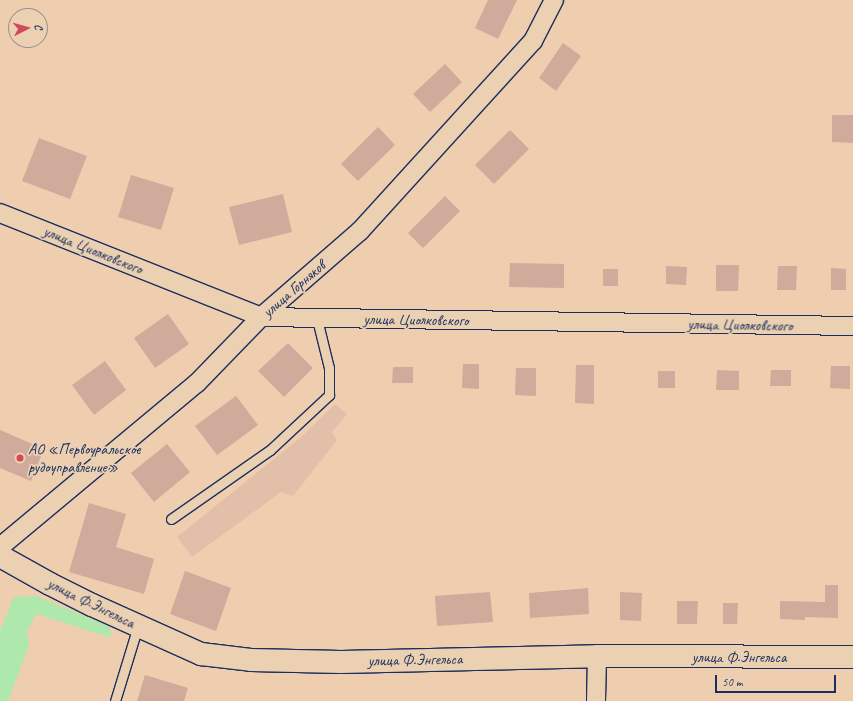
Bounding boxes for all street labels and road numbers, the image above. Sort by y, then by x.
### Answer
street label: улица Циолковского [41,221,145,279]
street label: улица Горняков [259,256,329,322]
street label: улица Циолковского [363,309,469,331]
street label: улица Циолковского [687,314,793,336]
street label: улица Ф.Энгельса [44,574,138,632]
street label: улица Ф.Энгельса [692,647,786,667]
street label: улица Ф.Энгельса [368,650,462,670]

